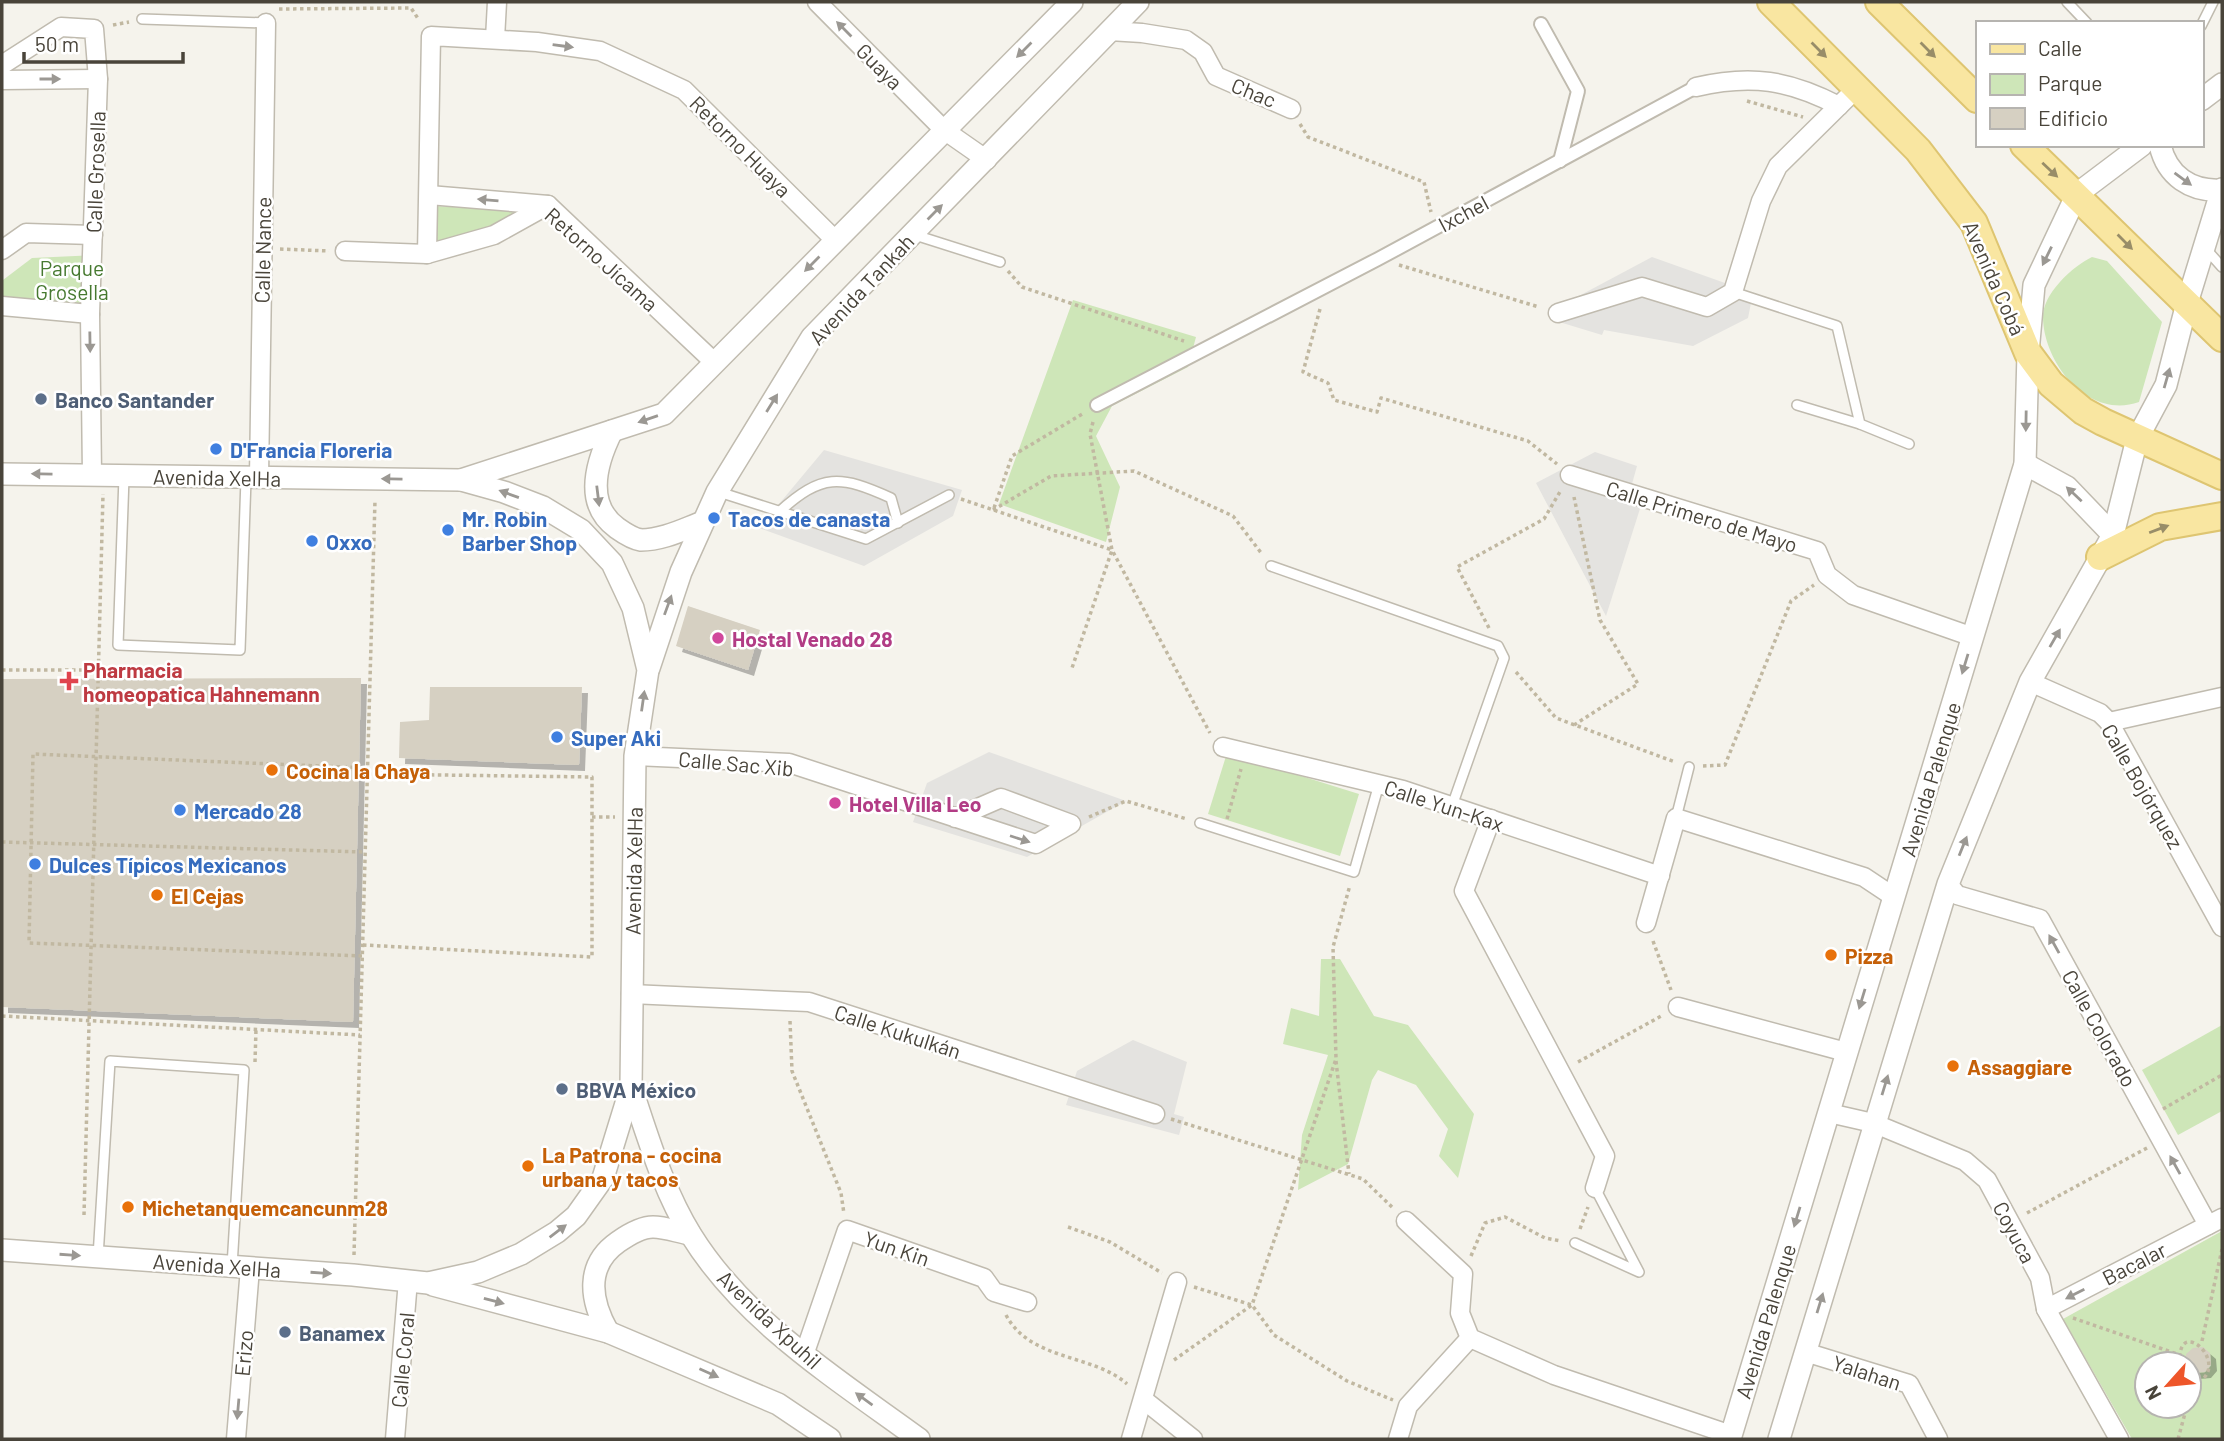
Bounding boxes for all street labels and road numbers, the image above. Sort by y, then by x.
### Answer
street label: Guaya [852,38,908,94]
street label: Chac [1228,72,1280,112]
street label: Retorno Huaya [685,90,797,202]
street label: Calle Grosella [80,111,110,233]
street label: Ixchel [1434,189,1492,237]
street label: Calle Nance [249,197,275,303]
street label: Retorno Jícama [540,202,664,316]
street label: Avenida Cobá [1959,217,2031,339]
street label: Avenida Tankah [803,229,919,349]
street label: Avenida XelHa [153,463,281,491]
street label: Calle Primero de Mayo [1603,475,1801,557]
street label: Avenida Palenque [1895,699,1965,859]
street label: Calle Bojórquez [2097,719,2189,853]
street label: Calle Sac Xib [677,746,795,780]
street label: Calle Yun-Kax [1381,774,1507,836]
street label: Avenida XelHa [619,807,647,935]
street label: Calle Colorado [2058,965,2142,1091]
street label: Calle Kukulkán [832,999,964,1063]
street label: Coyuca [1988,1197,2042,1267]
street label: Yun Kin [861,1225,933,1271]
street label: Bacalar [2098,1236,2171,1290]
street label: Avenida Palenque [1730,1241,1800,1401]
street label: Avenida XelHa [152,1248,282,1282]
street label: Avenida Xpuhil [713,1265,827,1373]
street label: Calle Coral [385,1311,419,1409]
street label: Erizo [229,1329,257,1377]
street label: Yalahan [1830,1349,1904,1395]

